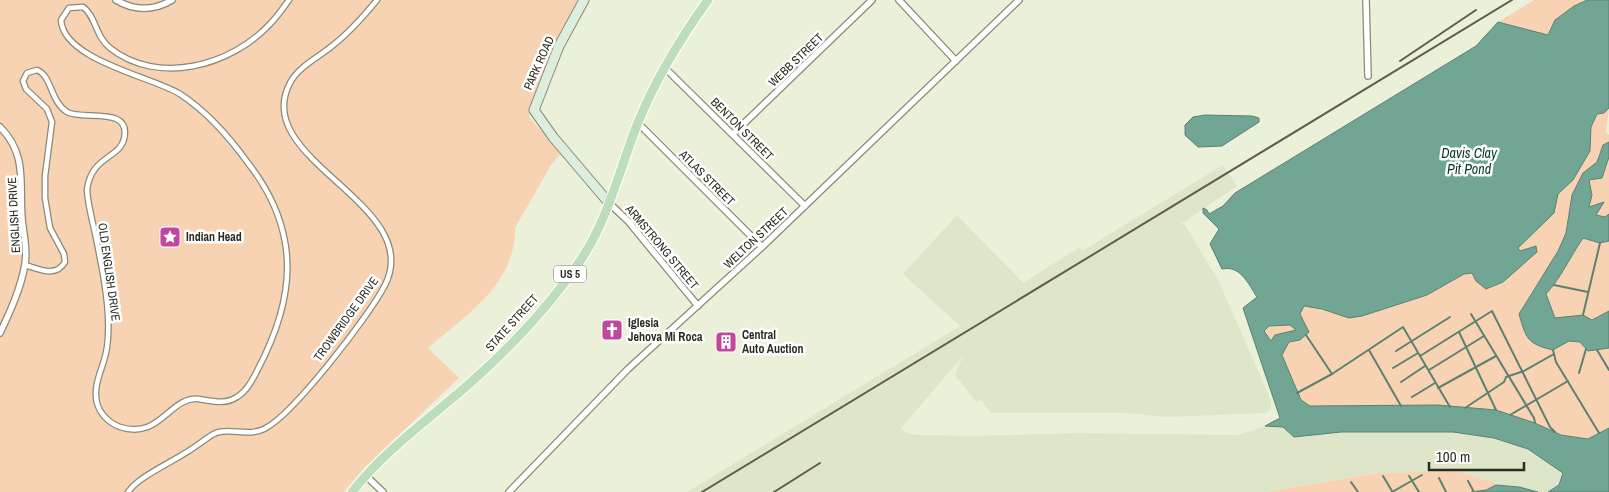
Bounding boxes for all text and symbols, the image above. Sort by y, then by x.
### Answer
street label: WEBB STREET [765,30,827,90]
street label: PARK ROAD [520,34,558,92]
street label: BENTON STREET [707,94,777,164]
water label: Davis Clay Pit Pond [1441,144,1498,178]
street label: ATLAS STREET [675,146,738,209]
street label: ENGLISH DRIVE [4,177,24,253]
street label: ARMSTRONG STREET [621,201,702,293]
street label: WELTON STREET [720,204,792,272]
street label: OLD ENGLISH DRIVE [94,222,124,322]
place icon: Indian Head [158,225,182,249]
place label: Indian Head [186,229,242,245]
road number: US 5 [554,266,586,282]
street label: TROWBRIDGE DRIVE [310,274,382,364]
street label: STATE STREET [482,291,542,355]
place label: Iglesia Jehova Mi Roca [628,315,703,345]
church icon: Iglesia Jehova Mi Roca [600,318,624,342]
place label: Central Auto Auction [742,327,803,357]
building icon: Central Auto Auction [714,330,738,354]
scale bar [1429,440,1524,472]
text: 100 m [1436,446,1470,467]

